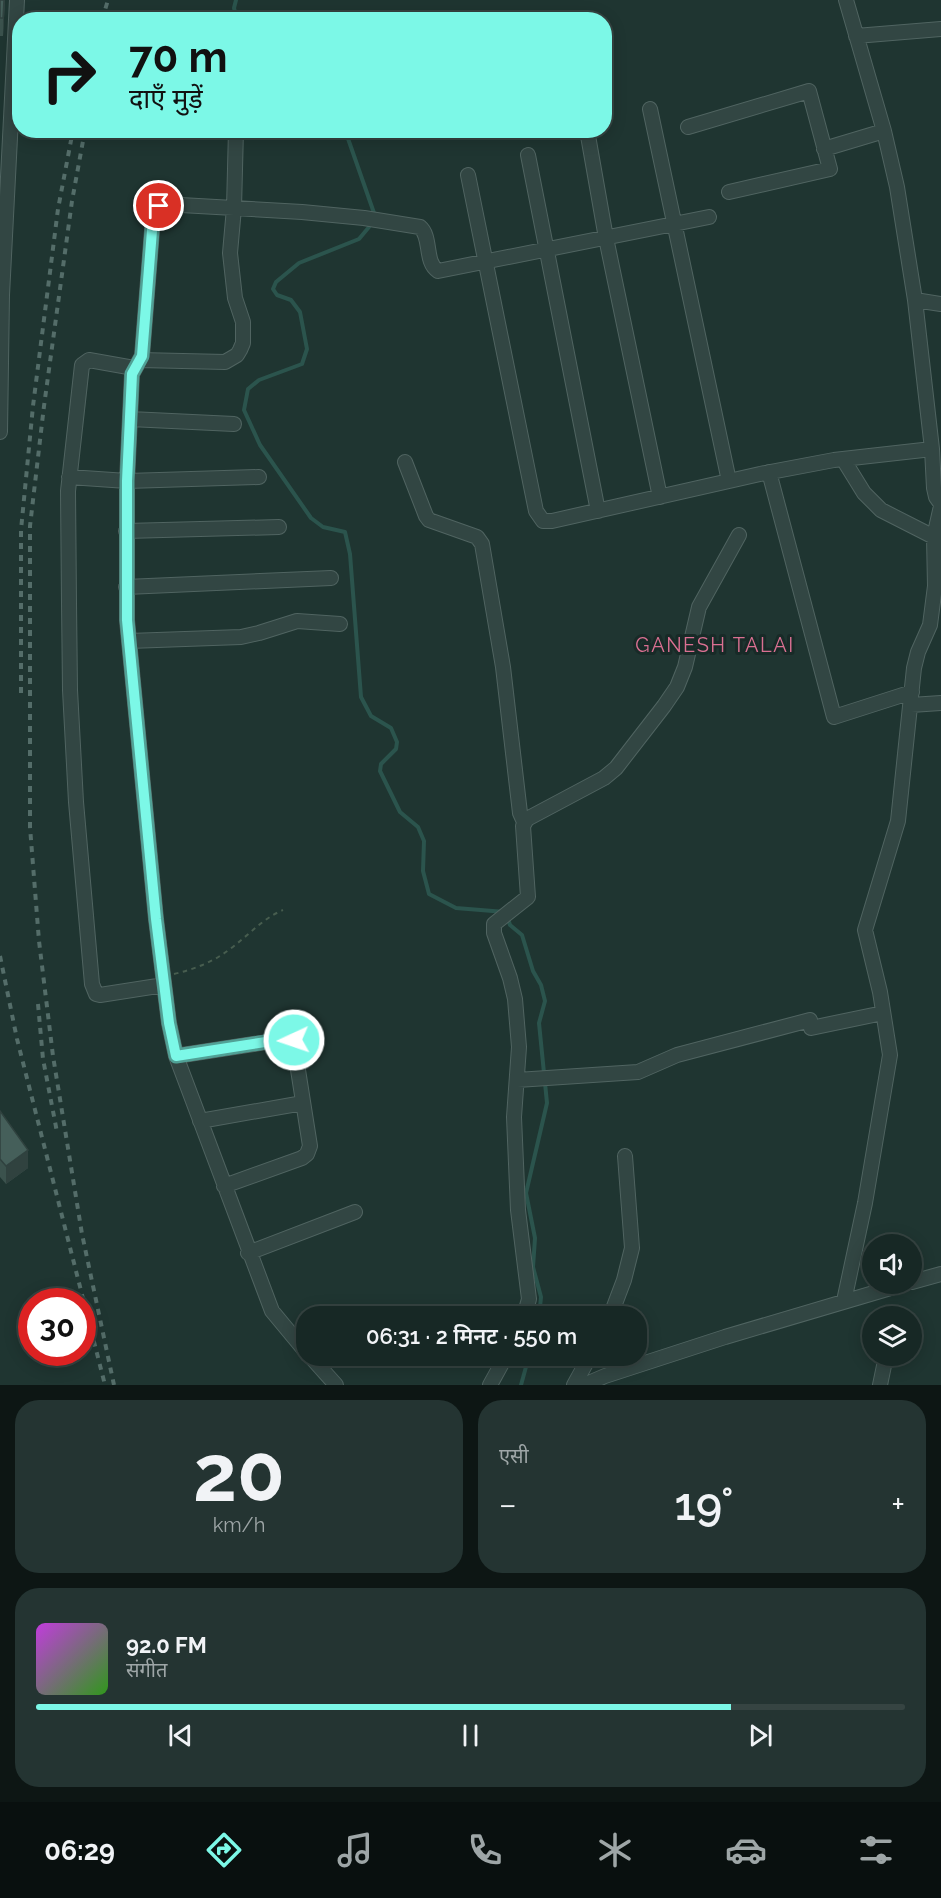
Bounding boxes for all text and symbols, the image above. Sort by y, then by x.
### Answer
text: 70 m [129,33,228,82]
icon: right [30,36,108,114]
text: दाएँ मुड़ें [129,83,203,114]
pin [133,180,184,231]
icon: arrive [142,189,175,222]
district label: GANESH TALAI [635,633,795,657]
position arrow [262,1008,326,1072]
map controls [862,1234,922,1366]
button: sound [862,1234,922,1294]
speed limit sign: 30 [18,1288,96,1366]
button: layers [862,1306,922,1366]
text: 06:31 · 2 मिनट · 550 m [366,1323,577,1349]
text: 20 [193,1428,285,1519]
text: एसी [499,1444,529,1468]
text: 19° [675,1478,733,1531]
text: − [499,1485,517,1524]
text: + [891,1485,905,1524]
text: km/h [213,1513,265,1537]
text: 92.0 FM [126,1632,207,1658]
text: संगीत [126,1658,167,1682]
icon: previous [164,1719,197,1752]
icon: pause [454,1719,487,1752]
icon: next [744,1719,777,1752]
icon: directions [203,1829,245,1871]
icon: music [334,1829,376,1871]
icon: phone [464,1829,506,1871]
icon: climate [594,1829,636,1871]
icon: car [725,1829,767,1871]
icon: filters [855,1829,897,1871]
text: 06:29 [44,1835,115,1866]

